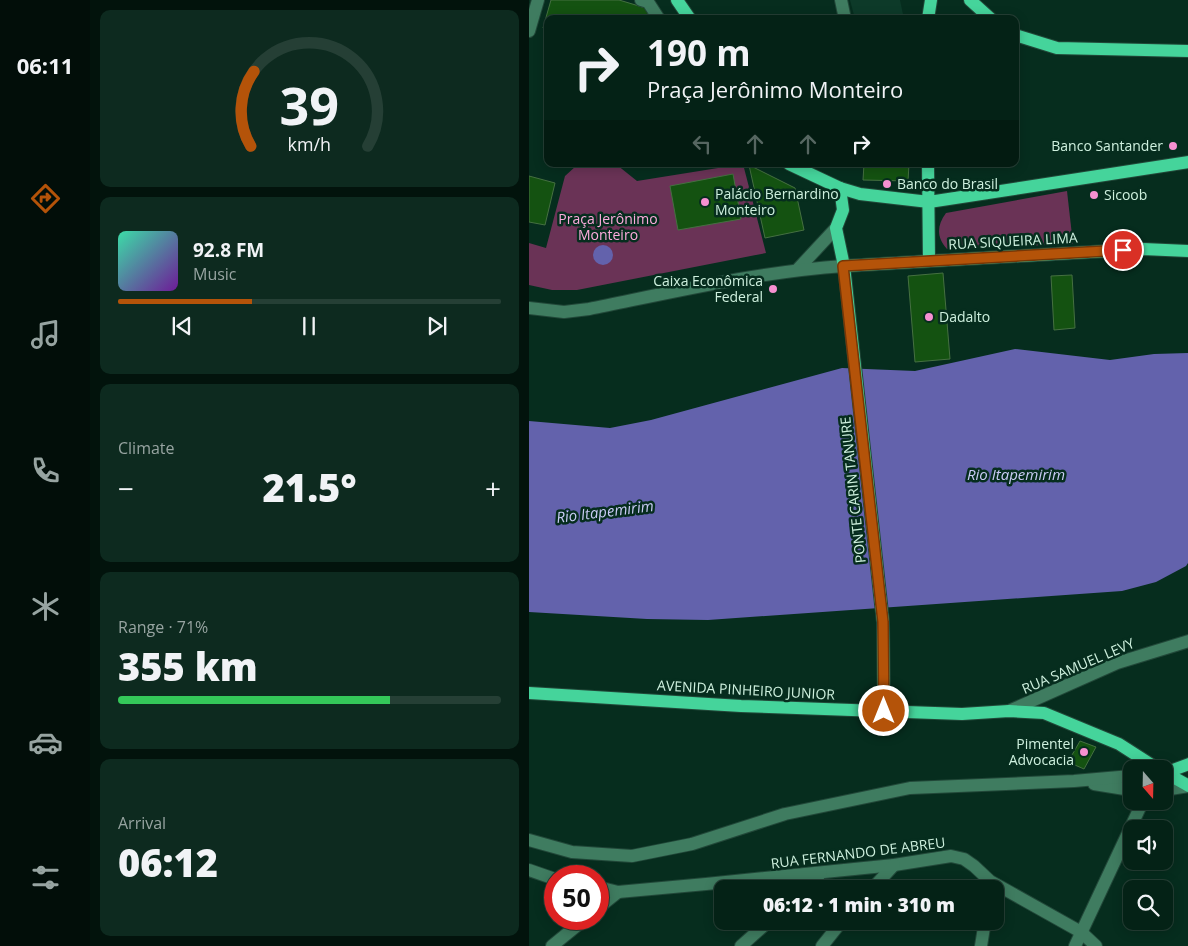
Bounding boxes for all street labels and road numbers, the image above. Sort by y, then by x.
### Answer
street label: RUA SIQUEIRA LIMA [948,228,1078,253]
street label: PONTE CARIN TANURE [835,416,870,564]
street label: RUA SAMUEL LEVY [1019,633,1137,698]
street label: AVENIDA PINHEIRO JUNIOR [657,675,836,704]
street label: RUA FERNANDO DE ABREU [770,832,946,873]

